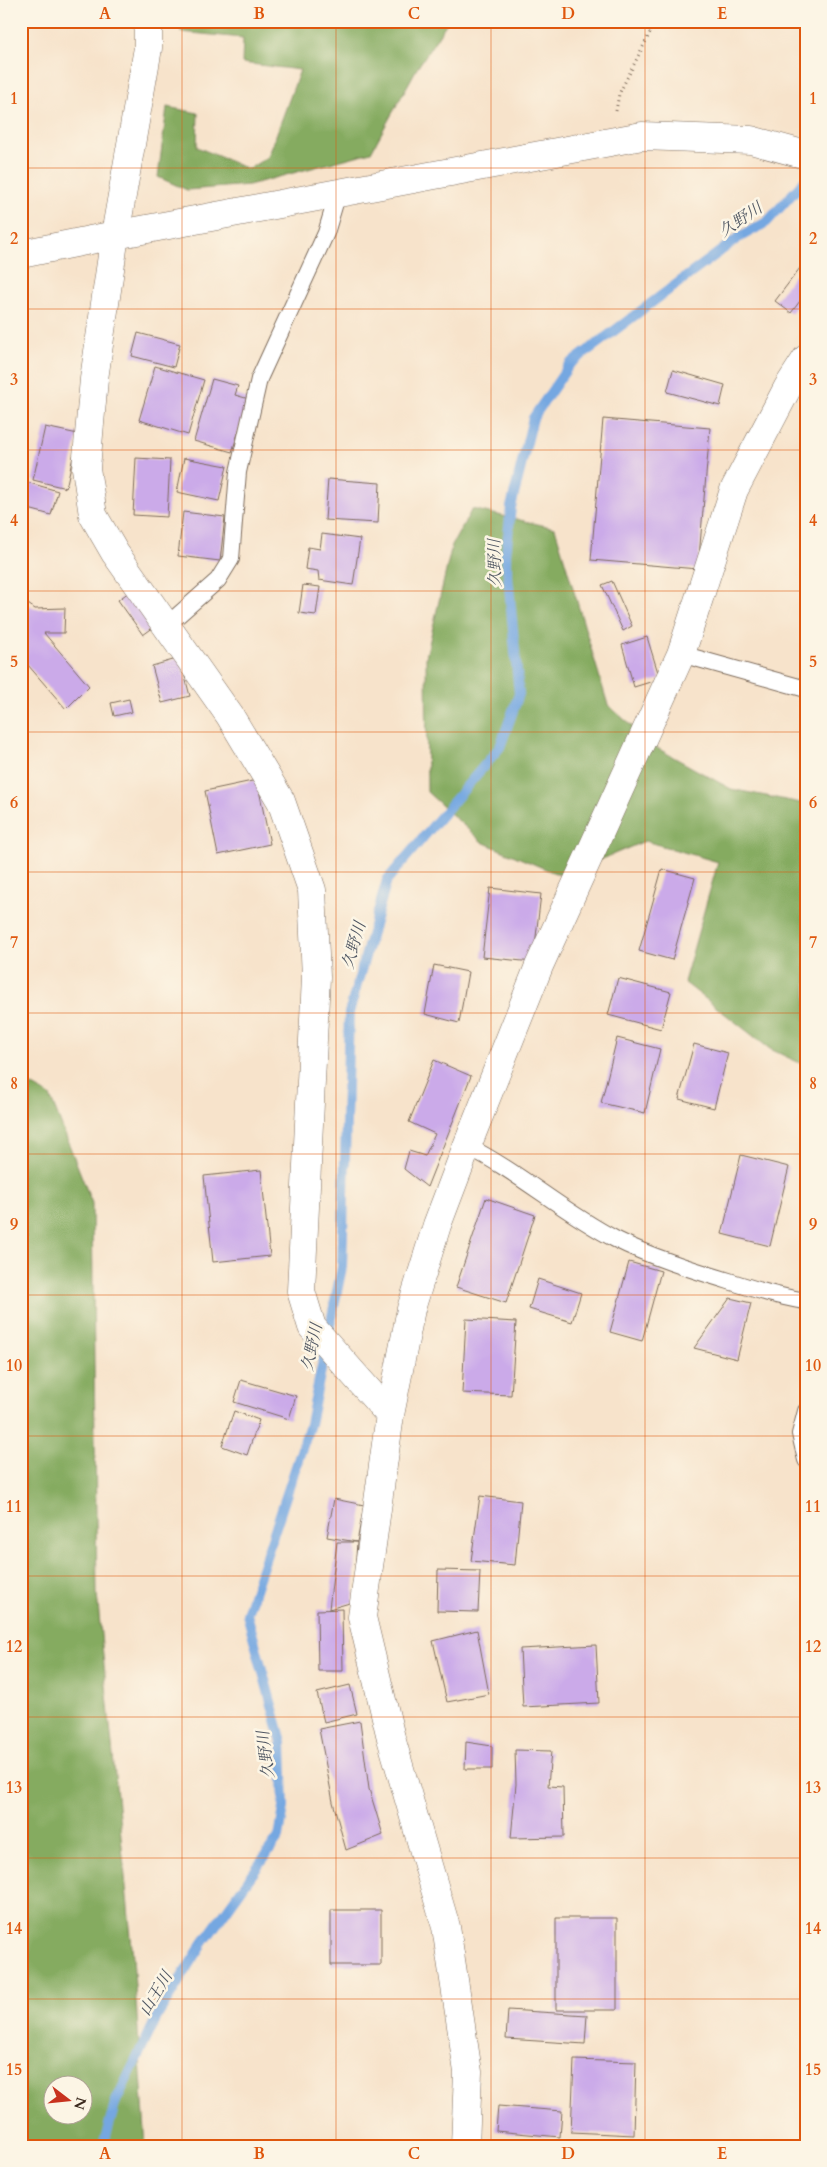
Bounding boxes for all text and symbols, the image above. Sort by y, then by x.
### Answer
text: A [99,3,111,25]
text: B [253,3,265,25]
text: C [408,3,420,25]
text: D [561,3,575,25]
text: E [717,3,727,25]
text: 1 [10,88,18,110]
text: 1 [809,88,817,110]
water label: 久野川 [715,196,768,242]
text: 2 [10,228,18,250]
text: 2 [809,228,817,250]
text: 3 [10,369,18,391]
text: 3 [809,369,817,391]
text: 4 [10,510,18,532]
text: 4 [809,510,817,532]
water label: 久野川 [484,537,506,587]
text: 5 [10,651,18,673]
text: 5 [809,651,817,673]
text: 6 [10,792,18,814]
text: 6 [809,792,817,814]
water label: 久野川 [337,917,372,971]
text: 7 [10,932,18,954]
text: 7 [809,932,817,954]
text: 8 [10,1073,18,1095]
text: 8 [809,1073,817,1095]
text: 9 [10,1214,18,1236]
text: 9 [809,1214,817,1236]
water label: 久野川 [296,1319,328,1373]
text: 10 [6,1355,22,1377]
text: 10 [805,1355,821,1377]
text: 11 [6,1496,22,1518]
text: 11 [805,1496,821,1518]
text: 12 [6,1636,22,1658]
text: 12 [805,1636,821,1658]
water label: 久野川 [252,1728,280,1780]
text: 13 [6,1777,22,1799]
text: 13 [805,1777,821,1799]
text: 14 [6,1918,22,1940]
text: 14 [805,1918,821,1940]
water label: 山王川 [134,1966,179,2020]
text: 15 [6,2059,22,2081]
text: 15 [805,2059,821,2081]
north arrow [42,2074,92,2124]
text: N [69,2095,91,2112]
text: A [99,2143,111,2165]
text: B [253,2143,265,2165]
text: C [408,2143,420,2165]
text: D [561,2143,575,2165]
text: E [717,2143,727,2165]

